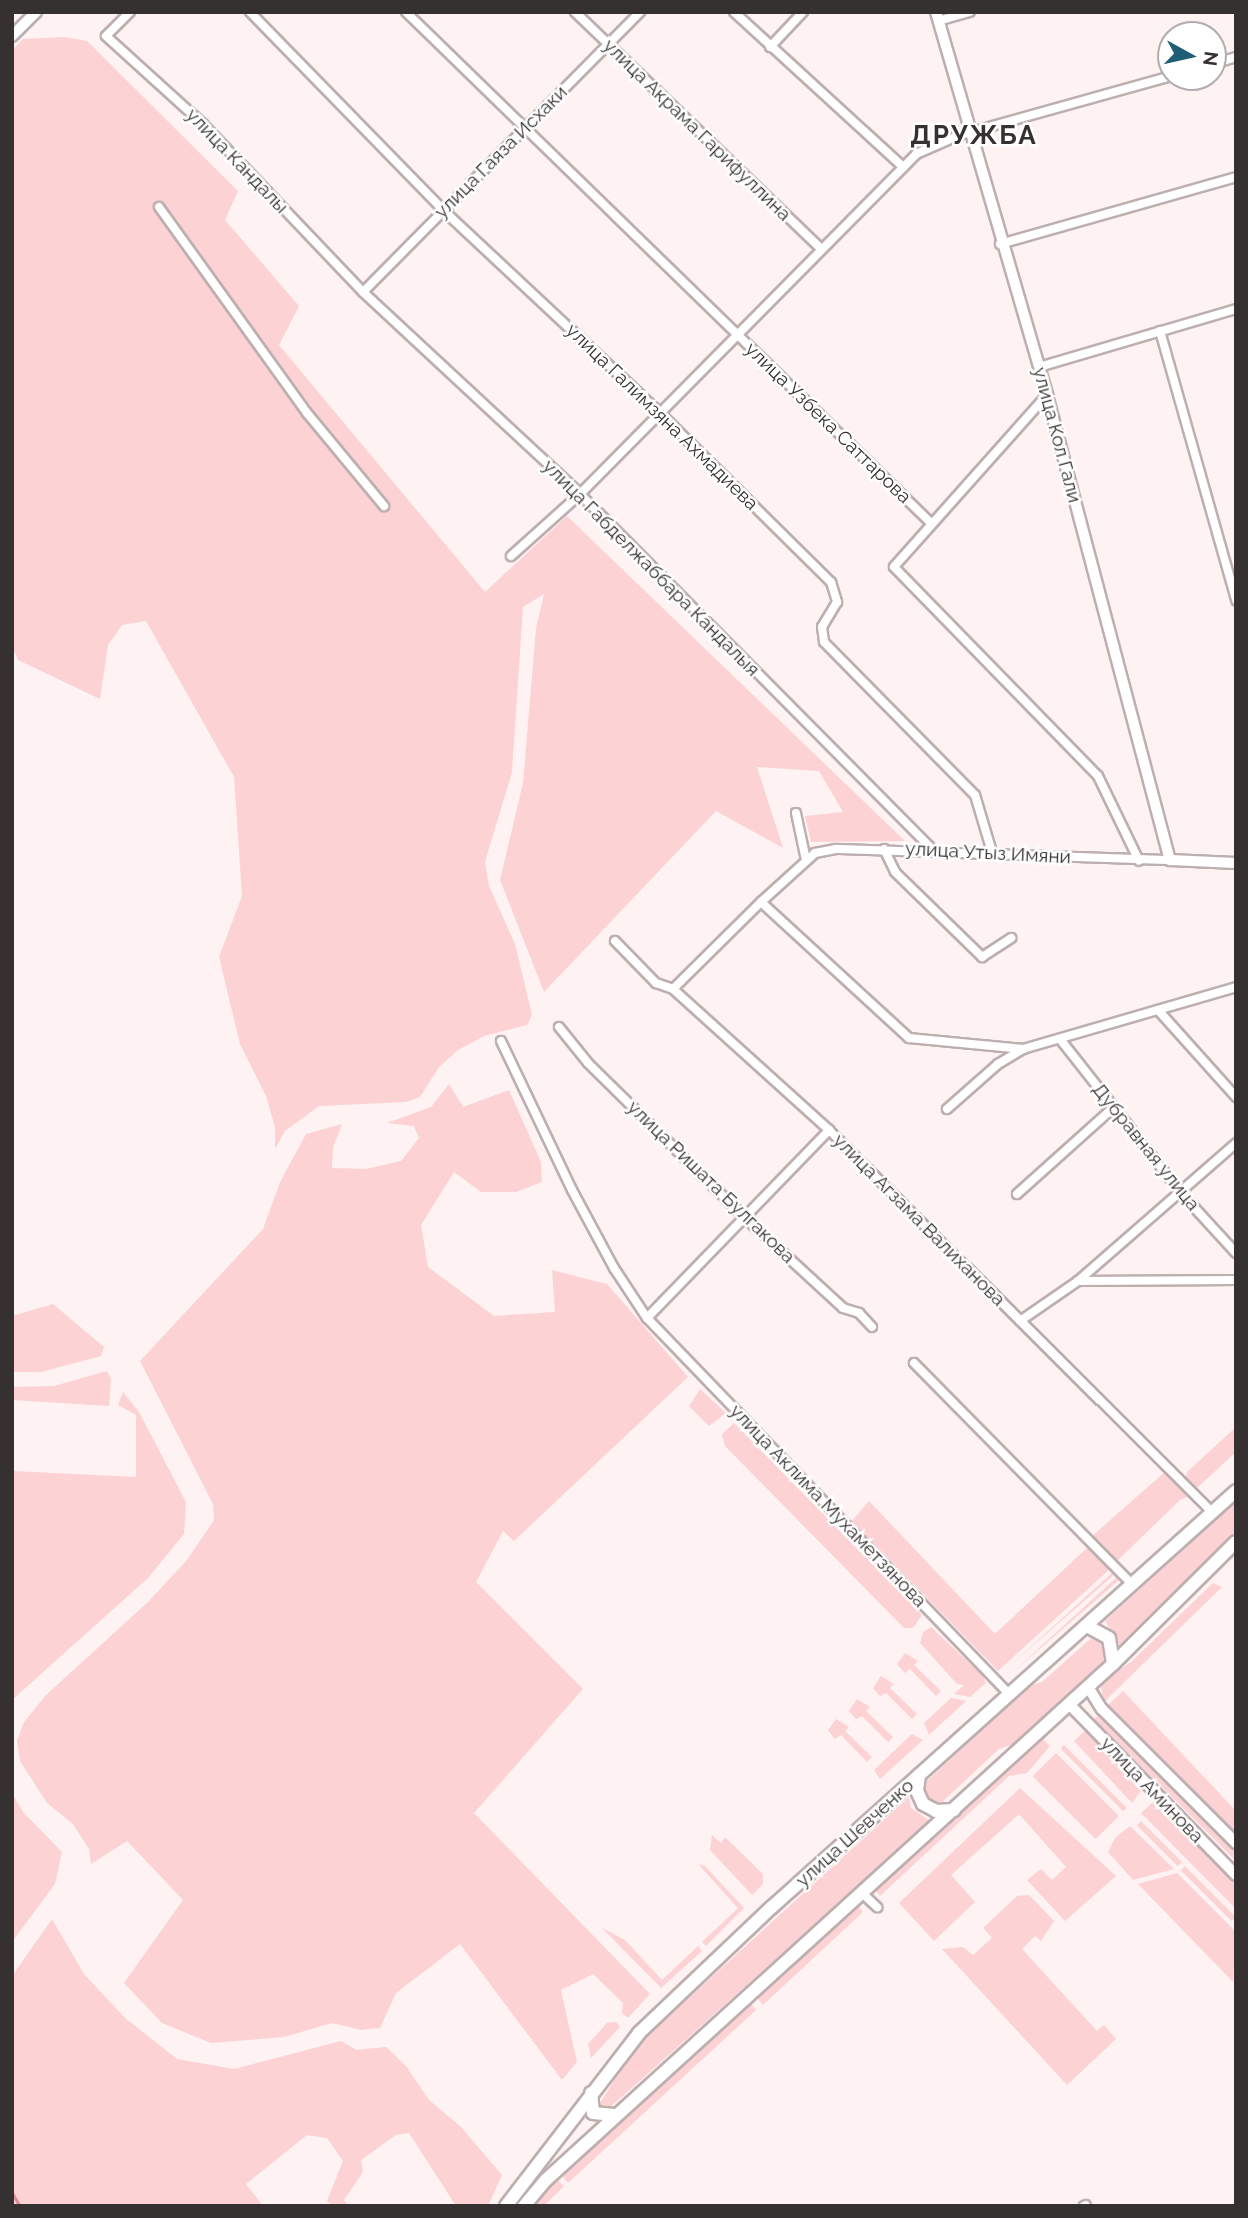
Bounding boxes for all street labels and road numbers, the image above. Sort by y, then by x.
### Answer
street label: улица Акрама Гарифуллина [598,34,796,226]
street label: улица Гаяза Исхаки [430,81,572,223]
street label: улица Кандалы [181,104,293,218]
street label: улица Галимзяна Ахмадиева [561,319,763,515]
street label: улица Узбека Саттарова [740,338,916,508]
street label: улица Кол Гали [1028,365,1086,505]
street label: улица Габделжаббара Кандалыя [538,455,764,681]
street label: улица Утыз Имяни [905,837,1071,869]
street label: Дубравная улица [1087,1078,1205,1216]
street label: улица Ришата Булгакова [623,1096,799,1268]
street label: улица Агзама Валиханова [828,1129,1010,1311]
street label: улица Аклима Мухаметзянова [725,1400,931,1612]
street label: улица Аминова [1096,1732,1208,1848]
street label: улица Шевченко [791,1774,919,1892]

